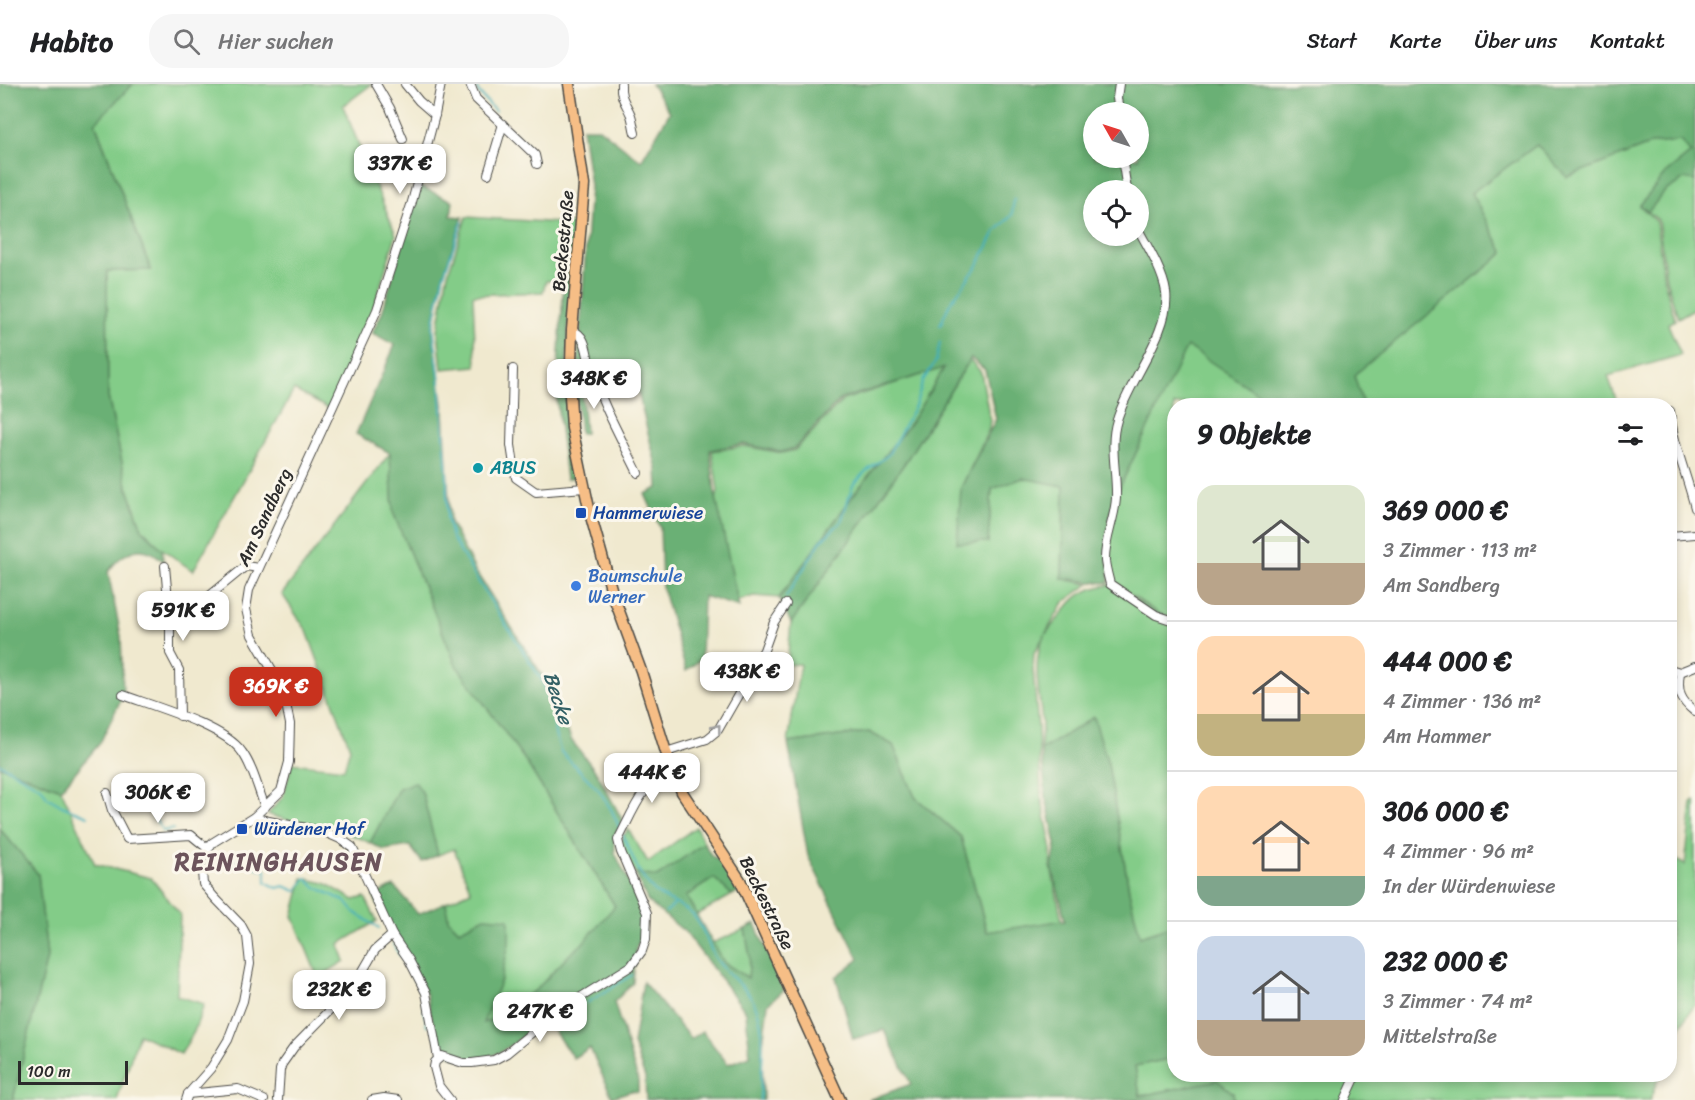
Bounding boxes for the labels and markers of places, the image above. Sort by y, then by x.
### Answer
pin: 337K € [351,144,449,195]
pin: 348K € [545,359,643,410]
place label: ABUS [489,452,536,484]
marker: ABUS [471,461,485,475]
place label: Hammerwiese [593,497,703,529]
marker: Hammerwiese [574,506,588,520]
place label: Baumschule Werner [588,560,683,613]
marker: Baumschule Werner [569,579,583,593]
pin: 591K € [134,591,232,642]
pin: 438K € [698,652,796,703]
pin: 369K € [227,667,325,718]
pin: 444K € [603,753,701,804]
pin: 306K € [109,773,207,824]
place label: Würdener Hof [254,813,366,845]
marker: Würdener Hof [235,822,249,836]
pin: 232K € [290,970,388,1021]
pin: 247K € [491,992,589,1043]

